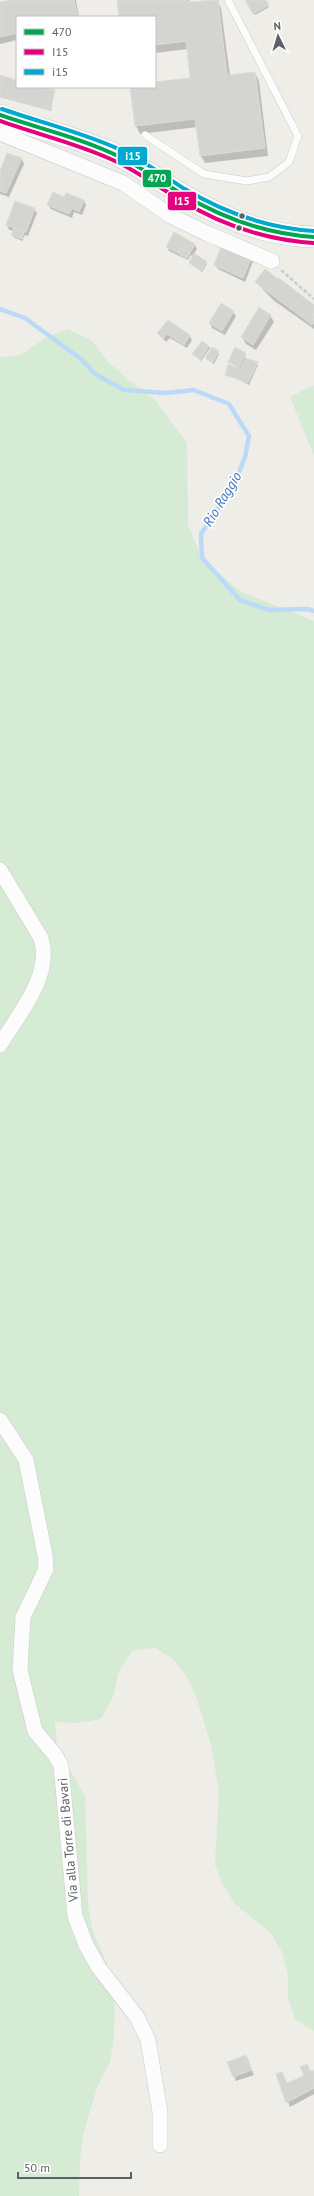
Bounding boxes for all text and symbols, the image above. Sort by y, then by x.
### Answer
legend [16,16,156,88]
north arrow [258,16,298,56]
text: N [273,19,281,33]
text: 470 [52,24,72,39]
text: I15 [52,44,69,59]
text: i15 [52,64,68,79]
line badge: i15 [117,146,148,166]
text: i15 [125,149,141,163]
line badge: 470 [142,169,172,188]
text: 470 [148,171,166,185]
line badge: I15 [167,191,197,211]
text: I15 [174,194,190,208]
unlabelled marker [237,211,247,221]
unlabelled marker [234,223,244,233]
water label: Rio Raggio [199,468,245,530]
street label: Via alla Torre di Bavari [54,1777,82,1904]
scale bar [18,2154,131,2180]
text: 50 m [24,2160,50,2175]

